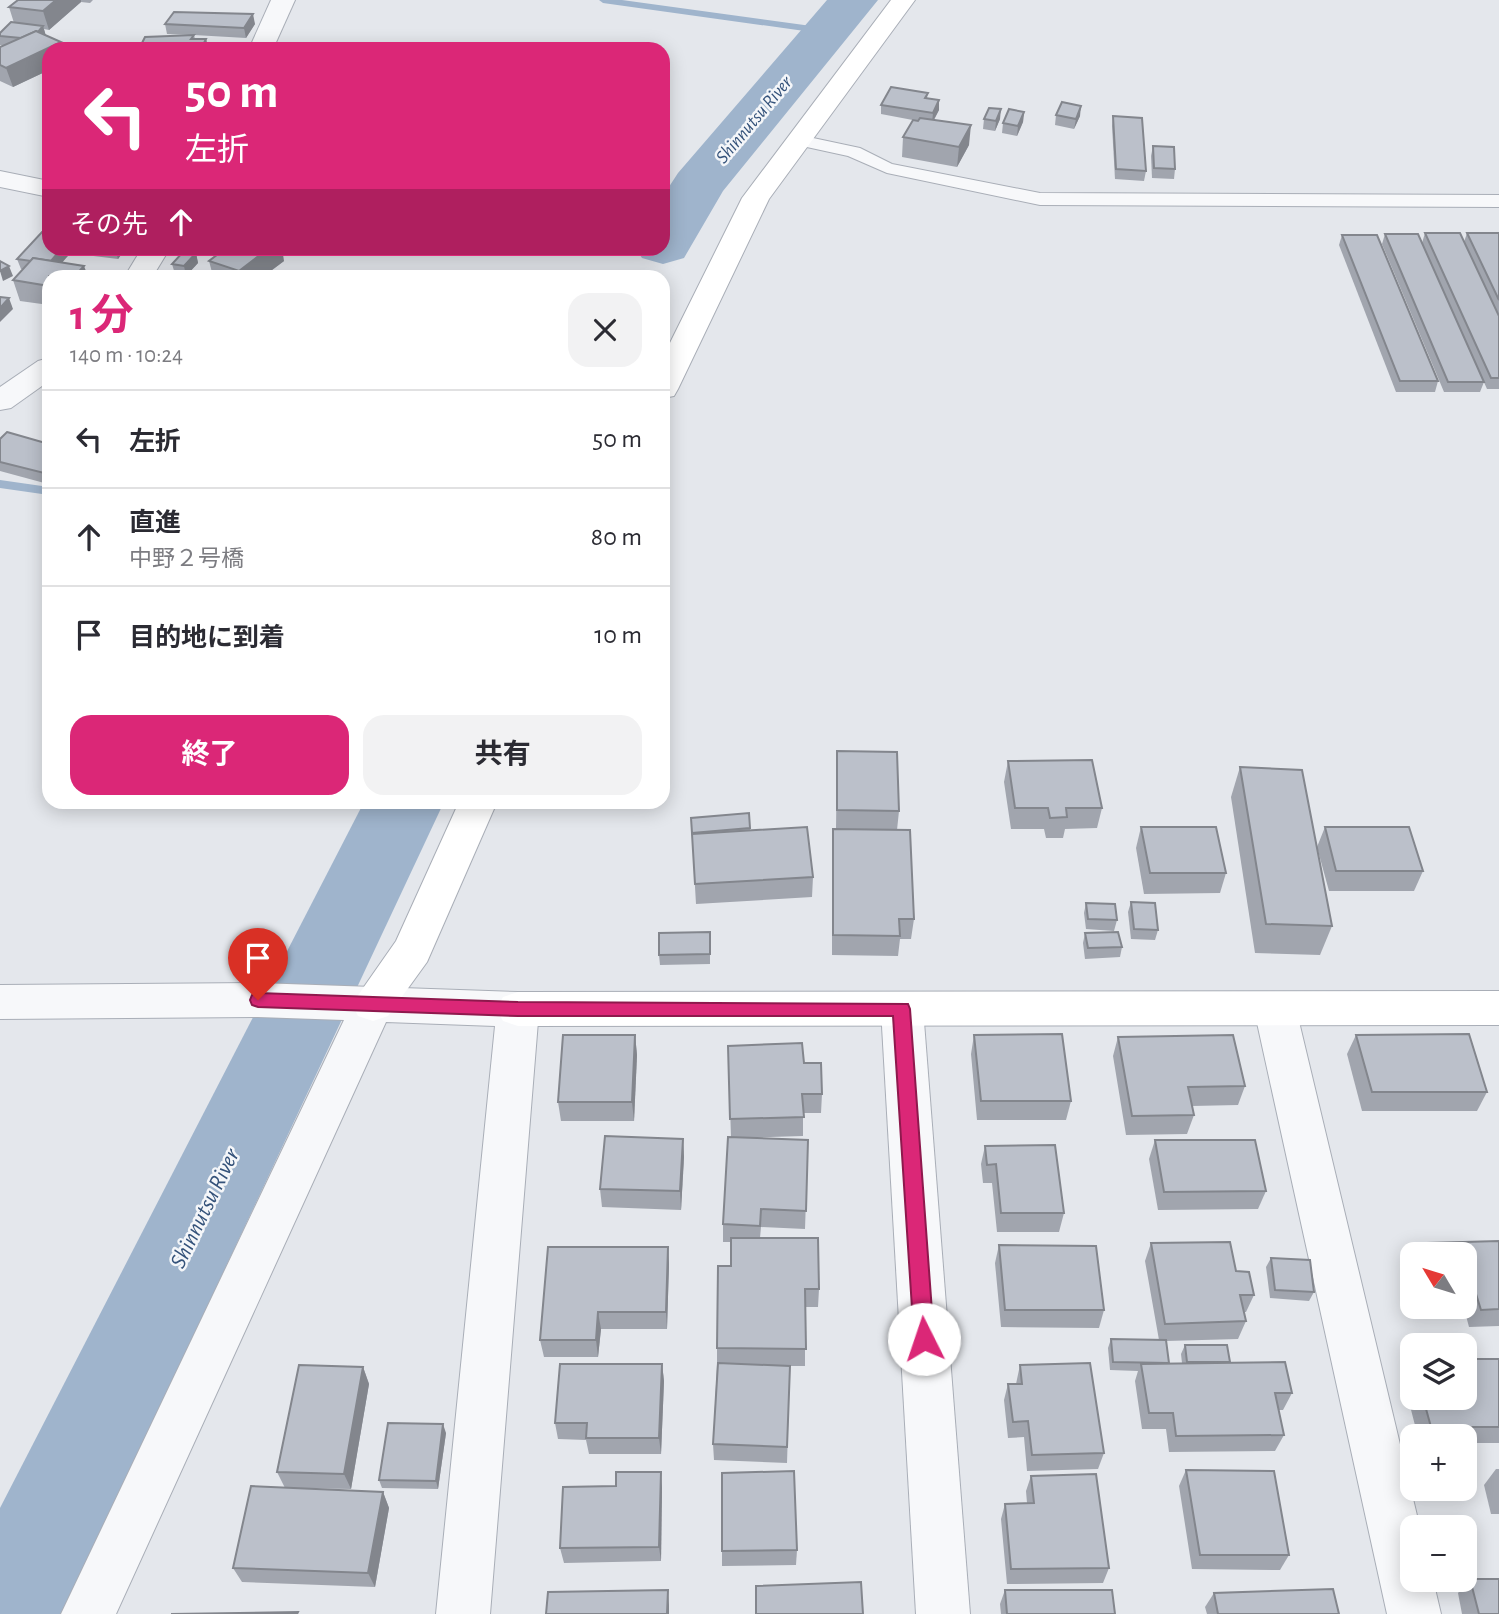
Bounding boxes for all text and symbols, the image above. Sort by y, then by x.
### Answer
text: 50 m [185,68,279,117]
icon: left [70,70,161,161]
water label: Shinnutsu River [712,72,796,167]
text: 左折 [185,134,249,166]
icon: ahead [162,203,200,241]
text: その先 [70,212,148,238]
button: close [568,293,642,367]
text: 1 分 [70,295,133,337]
text: 140 m · 10:24 [70,344,183,367]
icon: left [70,420,108,458]
text: 50 m [592,426,642,452]
text: 左折 [129,429,181,455]
text: 直進 [129,510,181,536]
icon: ahead [70,518,108,556]
text: 80 m [591,524,642,550]
text: 中野２号橋 [129,548,244,571]
icon: arrive [70,616,108,654]
text: 10 m [594,622,642,648]
text: 目的地に到着 [129,625,285,651]
button: 終了 [70,715,349,795]
button: 共有 [363,715,642,795]
pin [228,928,288,1000]
icon: arrive [239,939,277,977]
water label: Shinnutsu River [167,1145,244,1272]
north arrow [1400,1242,1477,1320]
map controls [1400,1242,1477,1592]
position arrow [887,1302,961,1376]
button: layers [1400,1333,1477,1410]
button: + [1400,1424,1477,1501]
button: − [1400,1515,1477,1592]

